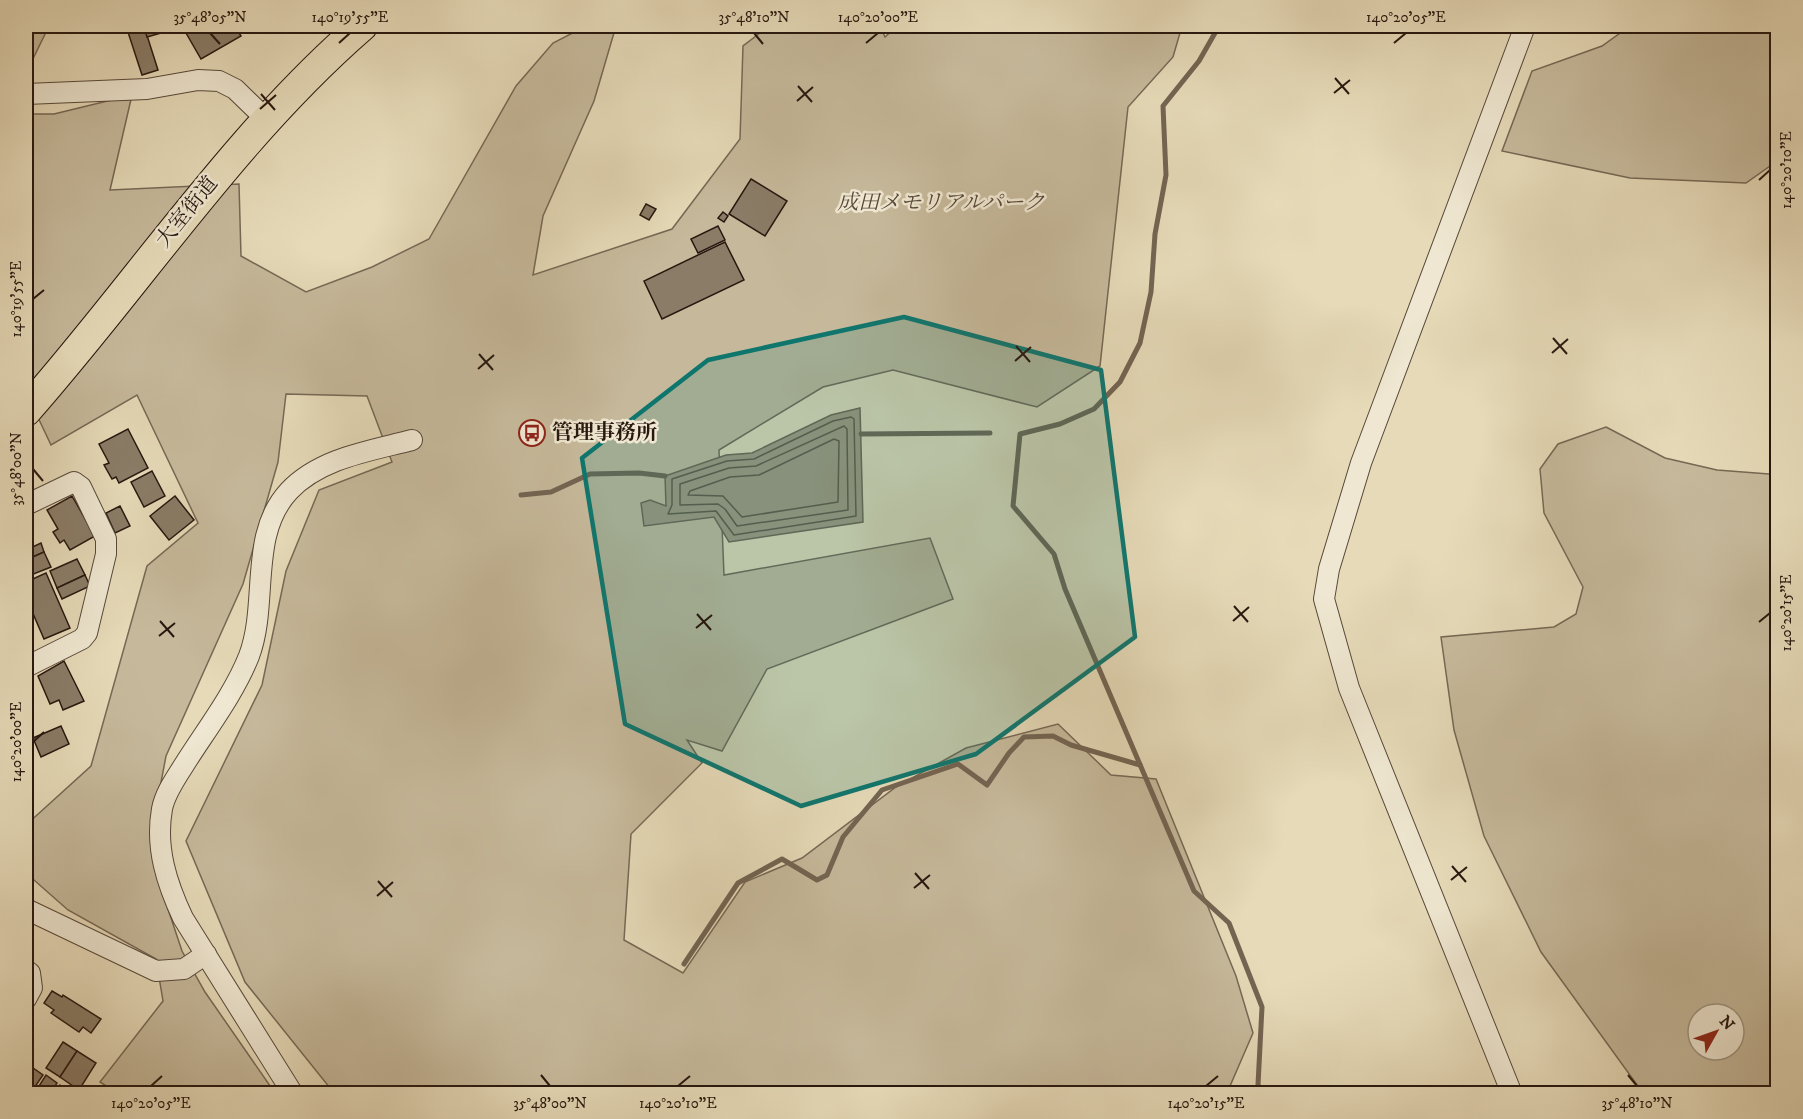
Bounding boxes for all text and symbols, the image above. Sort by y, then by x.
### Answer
text: 35°48'05"N [173,8,247,27]
text: 140°19'55"E [312,8,389,27]
text: 35°48'10"N [718,8,790,27]
text: 140°20'00"E [838,8,919,27]
text: 140°20'05"E [1366,8,1446,27]
text: 140°20'10"E [1777,131,1796,209]
street label: 大室街道 [150,171,224,253]
park label: 成田メモリアルパーク [837,190,1045,216]
text: 140°19'55"E [7,260,26,337]
bus stop icon: 管理事務所 [517,418,547,448]
place label: 管理事務所 [552,420,657,446]
text: 35°48'00"N [7,432,26,506]
text: 140°20'15"E [1777,574,1796,652]
text: 140°20'00"E [7,701,26,782]
north arrow [1686,1002,1746,1062]
text: N [1715,1012,1739,1034]
text: 140°20'05"E [111,1094,191,1113]
text: 35°48'00"N [513,1094,587,1113]
text: 140°20'10"E [639,1094,717,1113]
text: 140°20'15"E [1167,1094,1245,1113]
text: 35°48'10"N [1601,1094,1673,1113]

